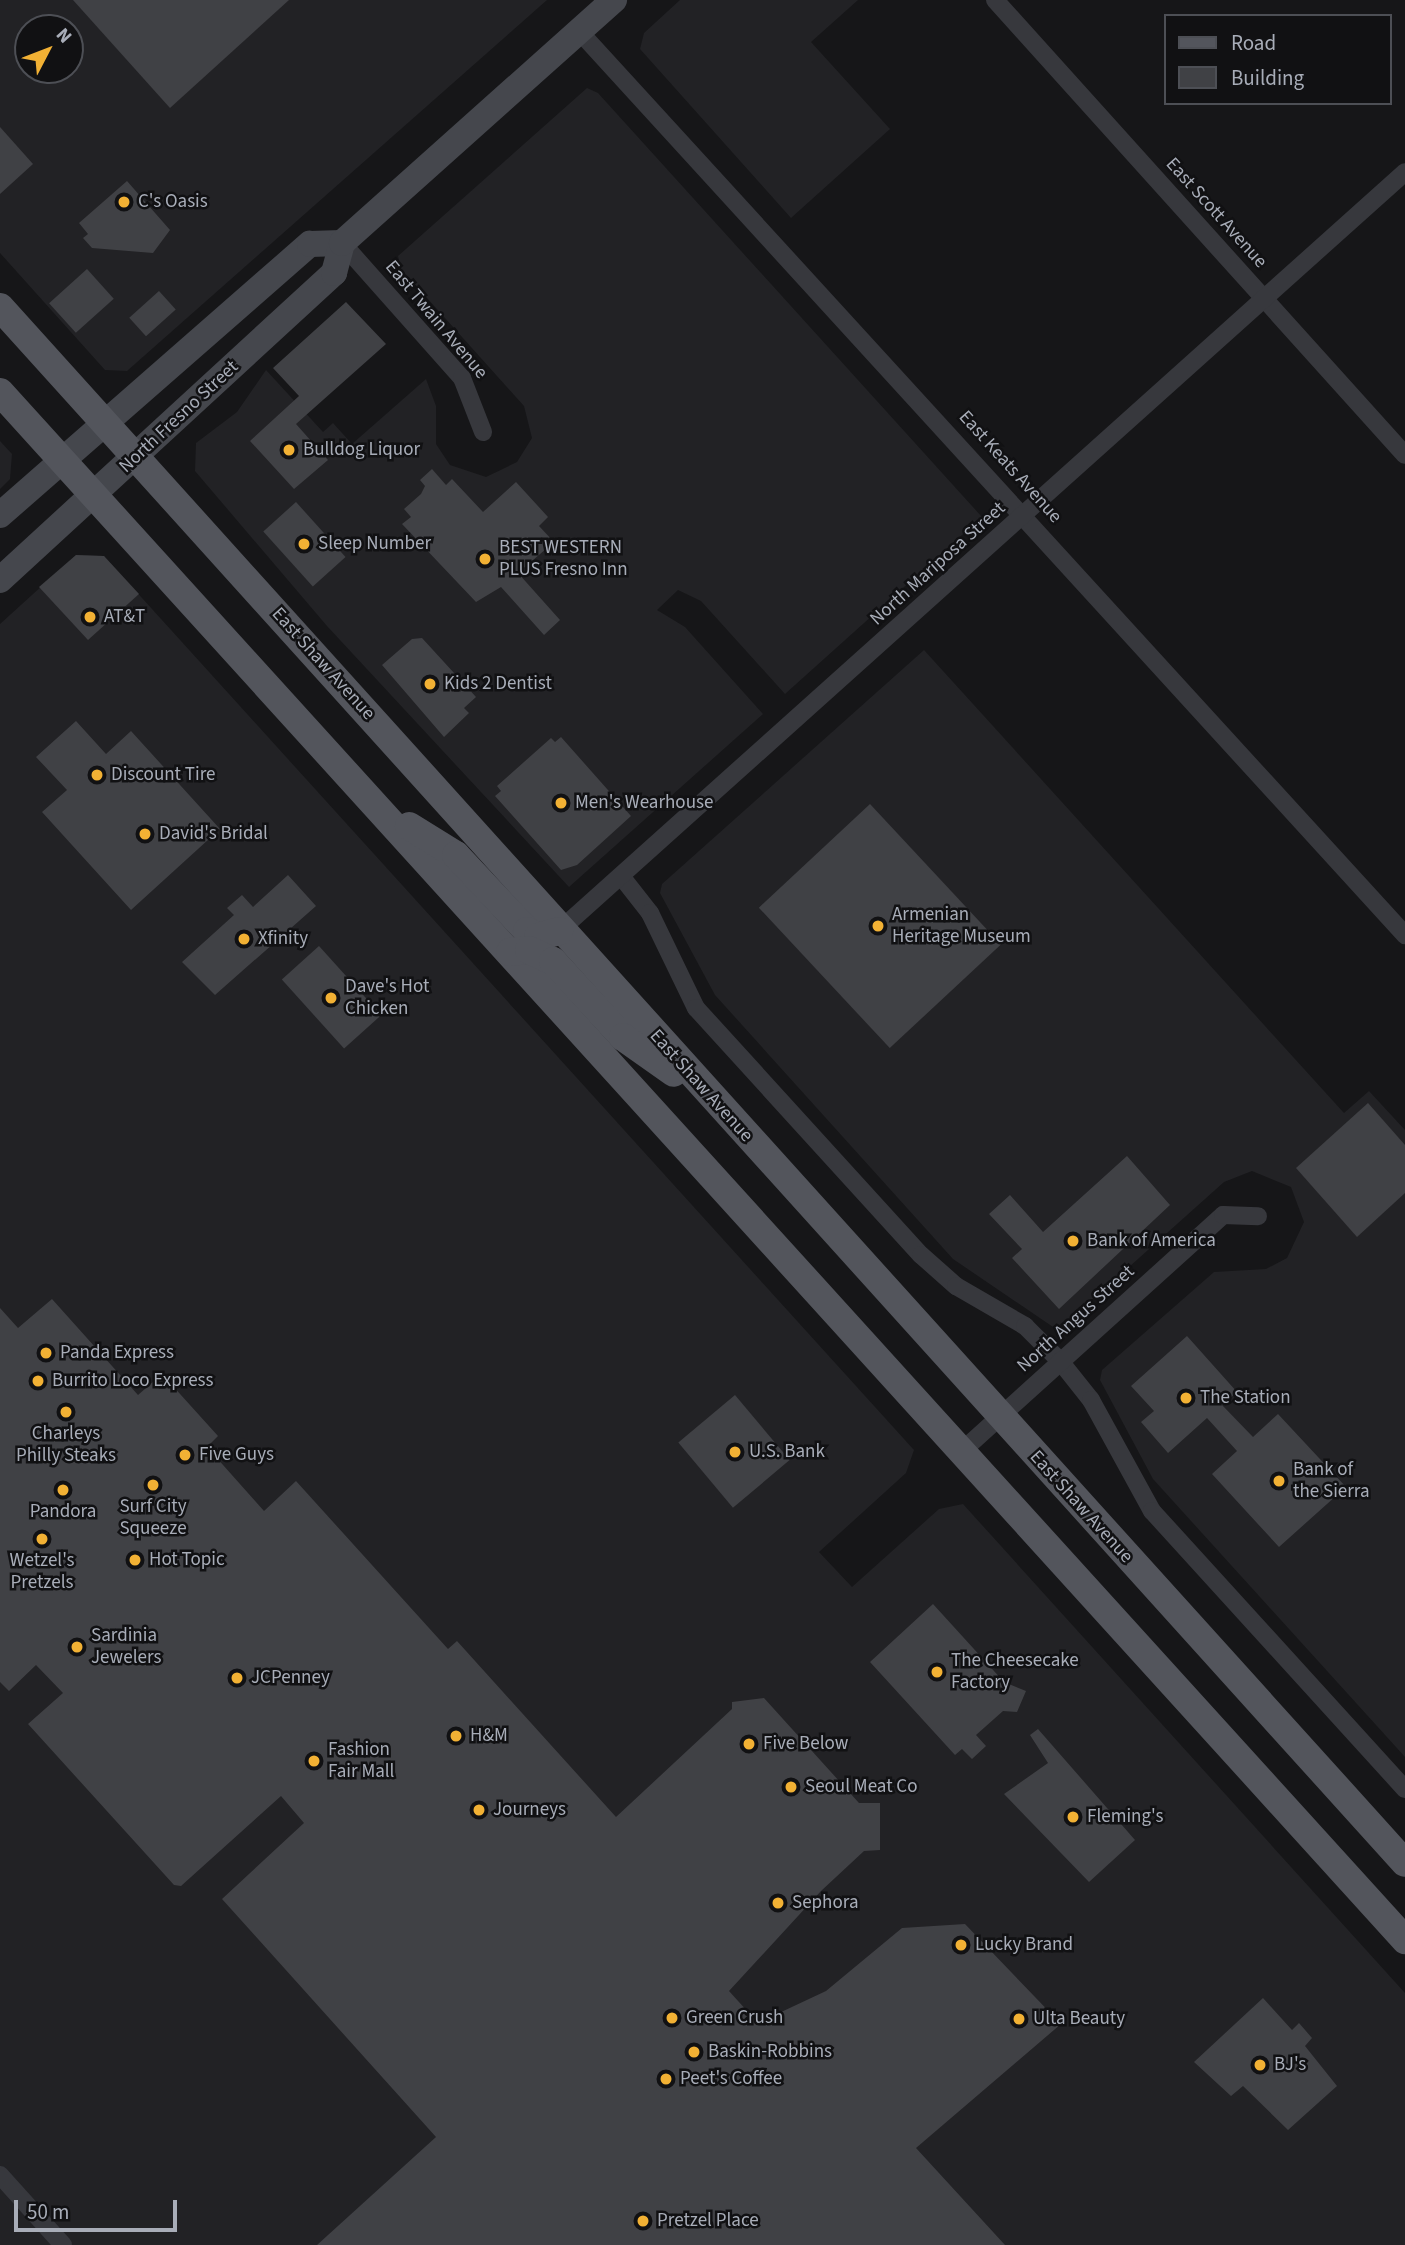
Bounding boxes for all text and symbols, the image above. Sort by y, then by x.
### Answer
north arrow [14,14,84,84]
legend [1164,14,1391,105]
text: N [49,22,78,50]
text: Road [1231,28,1276,58]
text: Building [1231,63,1304,93]
street label: East Scott Avenue [1160,153,1272,273]
place label: C's Oasis [138,191,208,213]
marker: C's Oasis [116,194,132,210]
street label: East Twain Avenue [380,256,492,384]
street label: North Fresno Street [115,356,243,478]
street label: East Keats Avenue [954,406,1066,528]
place label: Bulldog Liquor [303,439,420,461]
marker: Bulldog Liquor [281,442,297,458]
street label: North Mariposa Street [866,497,1010,631]
place label: Sleep Number [318,533,431,555]
marker: Sleep Number [296,536,312,552]
place label: BEST WESTERN PLUS Fresno Inn [499,537,628,581]
marker: BEST WESTERN PLUS Fresno Inn [477,551,493,567]
street label: East Shaw Avenue [267,603,379,725]
place label: AT&T [104,606,145,628]
marker: AT&T [82,609,98,625]
place label: Kids 2 Dentist [444,673,552,695]
marker: Kids 2 Dentist [422,676,438,692]
place label: Discount Tire [111,764,216,786]
marker: Discount Tire [89,767,105,783]
place label: Men's Wearhouse [575,792,713,814]
marker: Men's Wearhouse [553,795,569,811]
place label: David's Bridal [159,823,268,845]
marker: David's Bridal [137,826,153,842]
place label: Armenian Heritage Museum [892,904,1031,948]
marker: Armenian Heritage Museum [870,918,886,934]
place label: Xfinity [258,928,308,950]
marker: Xfinity [236,931,252,947]
place label: Dave's Hot Chicken [345,976,429,1020]
marker: Dave's Hot Chicken [323,990,339,1006]
street label: East Shaw Avenue [645,1025,757,1147]
place label: Bank of America [1087,1230,1216,1252]
marker: Bank of America [1065,1233,1081,1249]
street label: North Angus Street [1013,1260,1139,1378]
place label: Panda Express [60,1342,174,1364]
marker: Panda Express [38,1345,54,1361]
place label: Burrito Loco Express [52,1370,213,1392]
marker: Burrito Loco Express [30,1373,46,1389]
place label: The Station [1200,1387,1291,1409]
marker: The Station [1178,1390,1194,1406]
marker: Charleys Philly Steaks [58,1404,74,1420]
place label: Charleys Philly Steaks [16,1423,116,1467]
place label: U.S. Bank [749,1441,825,1463]
place label: Five Guys [199,1444,274,1466]
marker: U.S. Bank [727,1444,743,1460]
street label: East Shaw Avenue [1025,1446,1137,1568]
marker: Five Guys [177,1447,193,1463]
place label: Bank of the Sierra [1293,1459,1370,1503]
marker: Bank of the Sierra [1271,1473,1287,1489]
marker: Surf City Squeeze [145,1477,161,1493]
marker: Pandora [55,1482,71,1498]
place label: Surf City Squeeze [119,1496,187,1540]
place label: Pandora [30,1501,96,1523]
marker: Wetzel's Pretzels [34,1531,50,1547]
place label: Hot Topic [149,1549,225,1571]
place label: Wetzel's Pretzels [9,1550,75,1594]
marker: Hot Topic [127,1552,143,1568]
place label: Sardinia Jewelers [91,1625,161,1669]
marker: Sardinia Jewelers [69,1639,85,1655]
place label: The Cheesecake Factory [951,1650,1079,1694]
marker: The Cheesecake Factory [929,1664,945,1680]
place label: JCPenney [251,1667,330,1689]
marker: JCPenney [229,1670,245,1686]
place label: H&M [470,1725,508,1747]
marker: H&M [448,1728,464,1744]
place label: Five Below [763,1733,848,1755]
marker: Five Below [741,1736,757,1752]
place label: Fashion Fair Mall [328,1739,394,1783]
marker: Fashion Fair Mall [306,1753,322,1769]
place label: Seoul Meat Co [805,1776,918,1798]
marker: Seoul Meat Co [783,1779,799,1795]
place label: Journeys [493,1799,566,1821]
marker: Journeys [471,1802,487,1818]
place label: Fleming's [1087,1806,1163,1828]
marker: Fleming's [1065,1809,1081,1825]
place label: Sephora [792,1892,858,1914]
marker: Sephora [770,1895,786,1911]
place label: Lucky Brand [975,1934,1073,1956]
marker: Lucky Brand [953,1937,969,1953]
place label: Green Crush [686,2007,783,2029]
place label: Ulta Beauty [1033,2008,1125,2030]
marker: Green Crush [664,2010,680,2026]
marker: Ulta Beauty [1011,2011,1027,2027]
place label: Baskin-Robbins [708,2041,832,2063]
marker: Baskin-Robbins [686,2044,702,2060]
place label: BJ's [1274,2054,1306,2076]
marker: BJ's [1252,2057,1268,2073]
place label: Peet's Coffee [680,2068,782,2090]
marker: Peet's Coffee [658,2071,674,2087]
scale bar [18,2186,180,2230]
text: 50 m [27,2197,69,2227]
place label: Pretzel Place [657,2210,759,2232]
marker: Pretzel Place [635,2213,651,2229]

